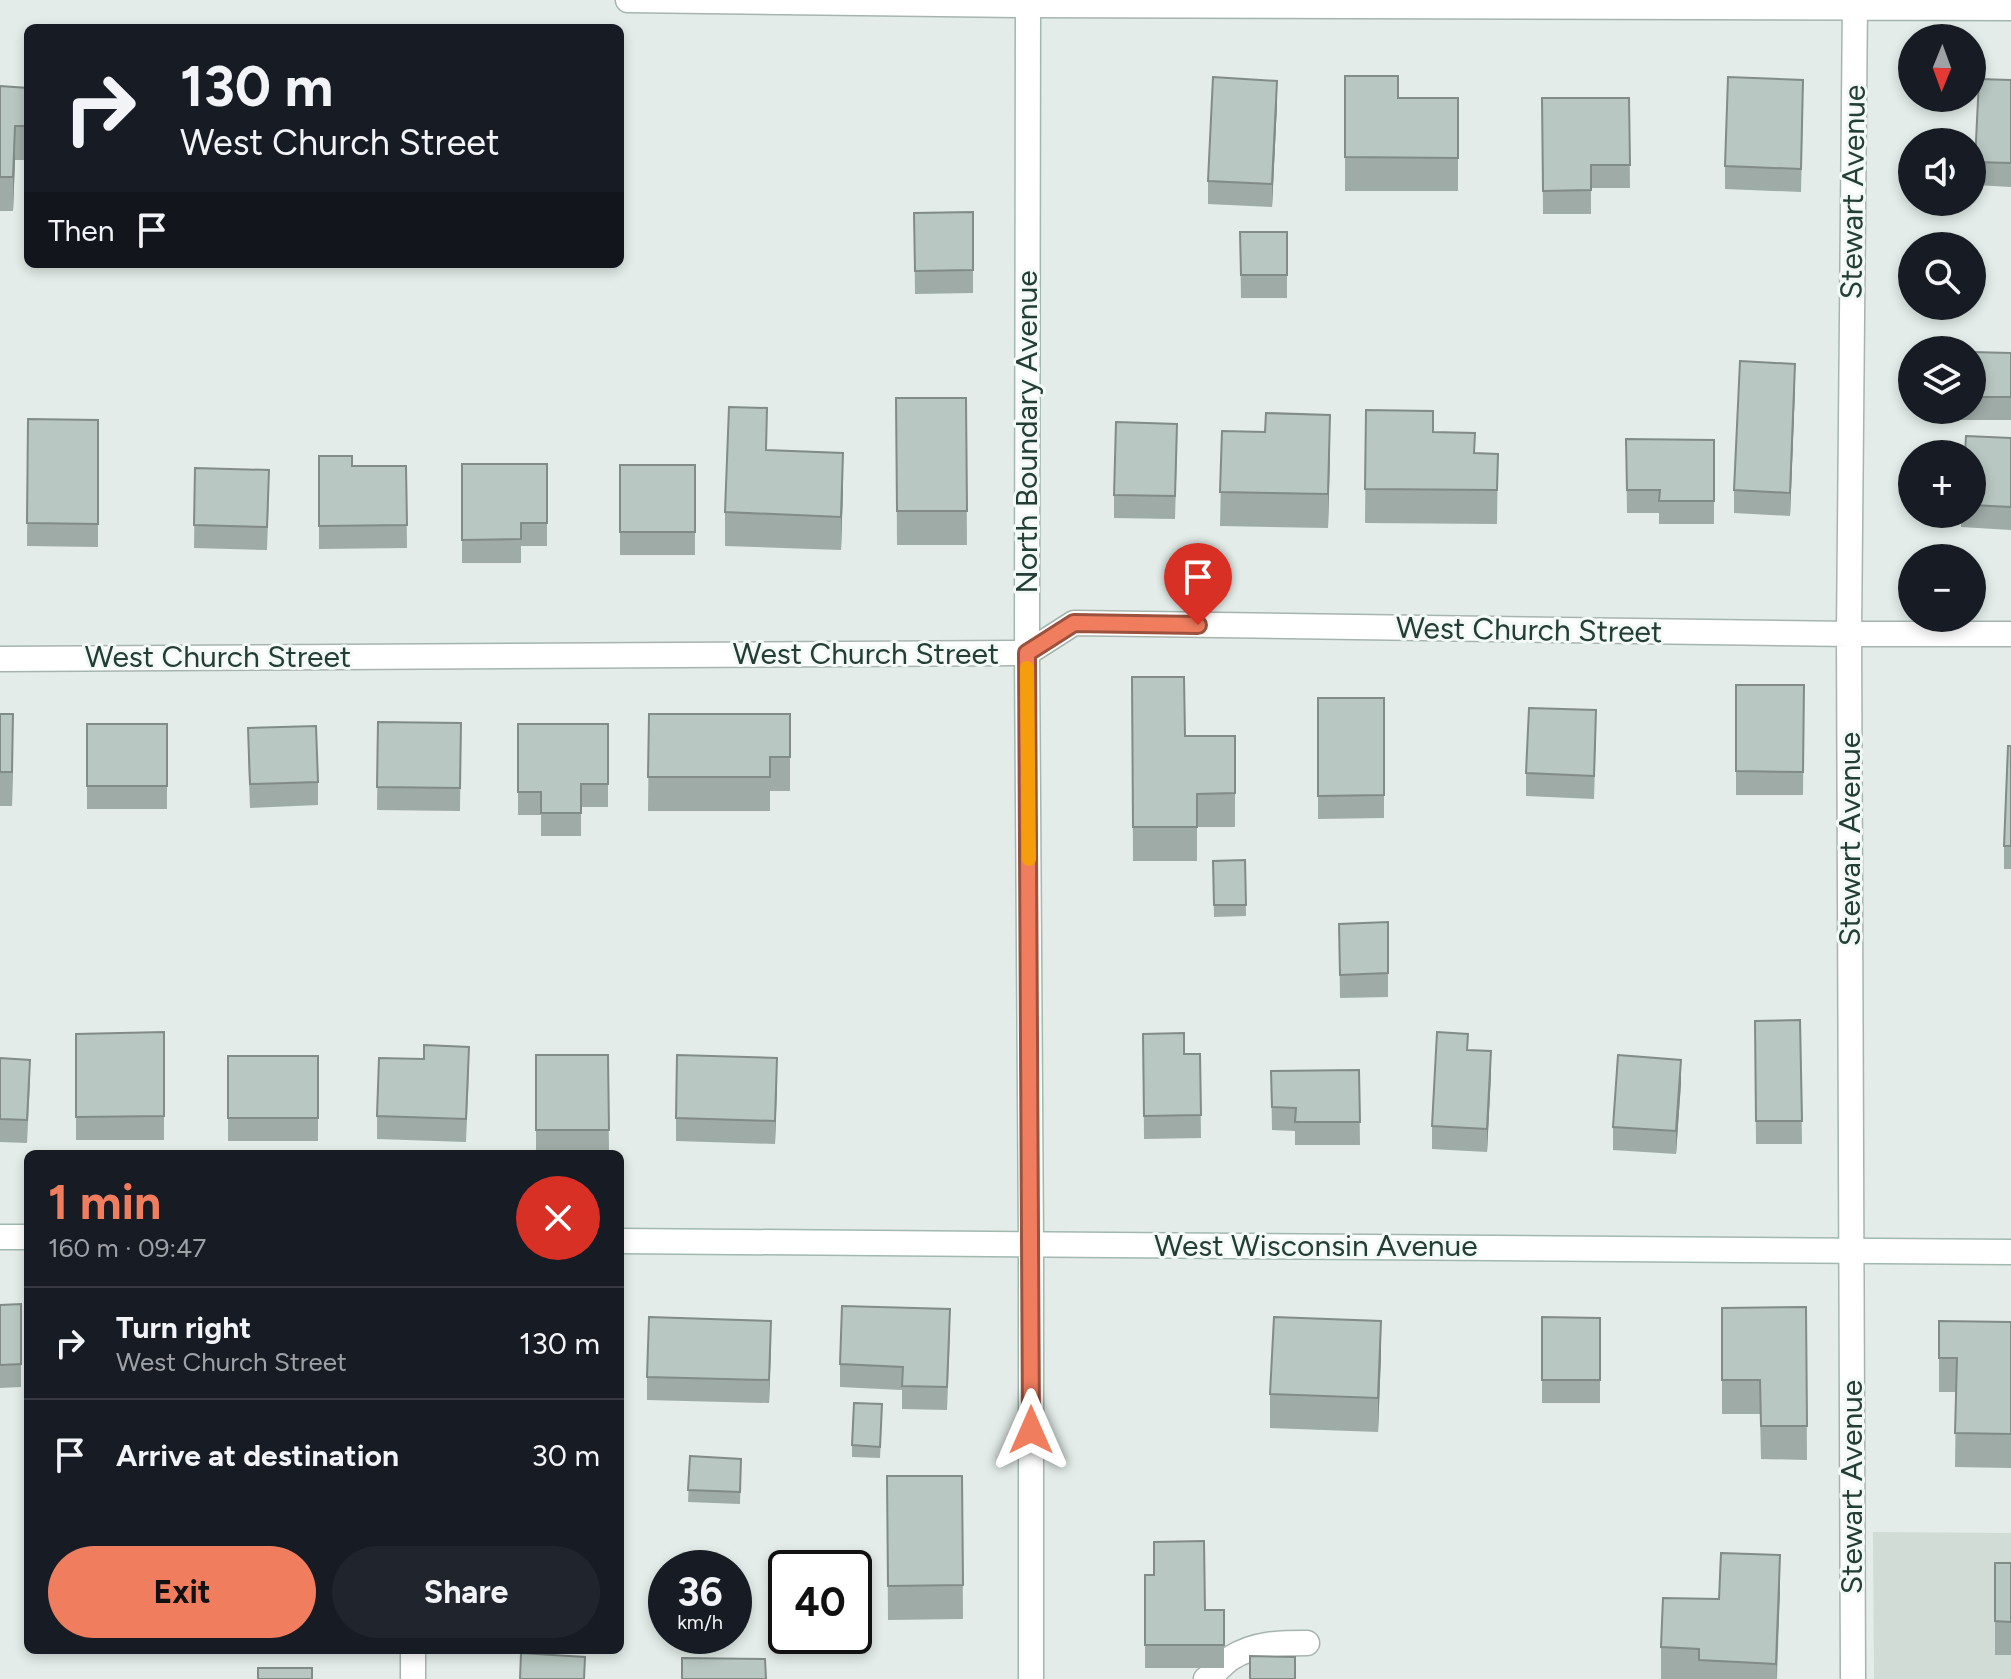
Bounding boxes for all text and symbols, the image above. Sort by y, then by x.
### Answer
north arrow [1898,24,1986,112]
map controls [1898,24,1986,632]
text: 130 m [180,53,333,120]
icon: right [48,56,152,160]
street label: Stewart Avenue [1832,84,1873,300]
text: West Church Street [180,121,500,164]
button: sound [1898,128,1986,216]
icon: arrive [130,208,174,252]
text: Then [48,212,114,249]
button: search [1898,232,1986,320]
street label: North Boundary Avenue [1008,270,1045,594]
button: layers [1898,336,1986,424]
button: + [1898,440,1986,528]
pin [1164,543,1232,625]
button: − [1898,544,1986,632]
icon: arrive [1176,555,1220,599]
street label: West Church Street [1396,609,1662,650]
street label: West Church Street [733,635,999,672]
street label: West Church Street [85,638,351,675]
street label: Stewart Avenue [1831,732,1868,946]
text: 1 min [48,1173,161,1231]
button: close [516,1176,600,1260]
street label: West Wisconsin Avenue [1154,1227,1478,1264]
text: 160 m · 09:47 [48,1232,206,1264]
text: Turn right [116,1309,251,1346]
icon: right [48,1321,92,1365]
text: 130 m [519,1325,600,1362]
text: West Church Street [116,1346,347,1378]
street label: Stewart Avenue [1833,1380,1870,1594]
position arrow [989,1388,1073,1472]
icon: arrive [48,1433,92,1477]
text: Arrive at destination [116,1437,399,1474]
text: 30 m [532,1437,600,1474]
button: Exit [48,1546,316,1638]
button: Share [332,1546,600,1638]
speed limit sign: 40 [768,1550,872,1654]
text: 36 [677,1568,723,1616]
text: km/h [677,1610,723,1634]

